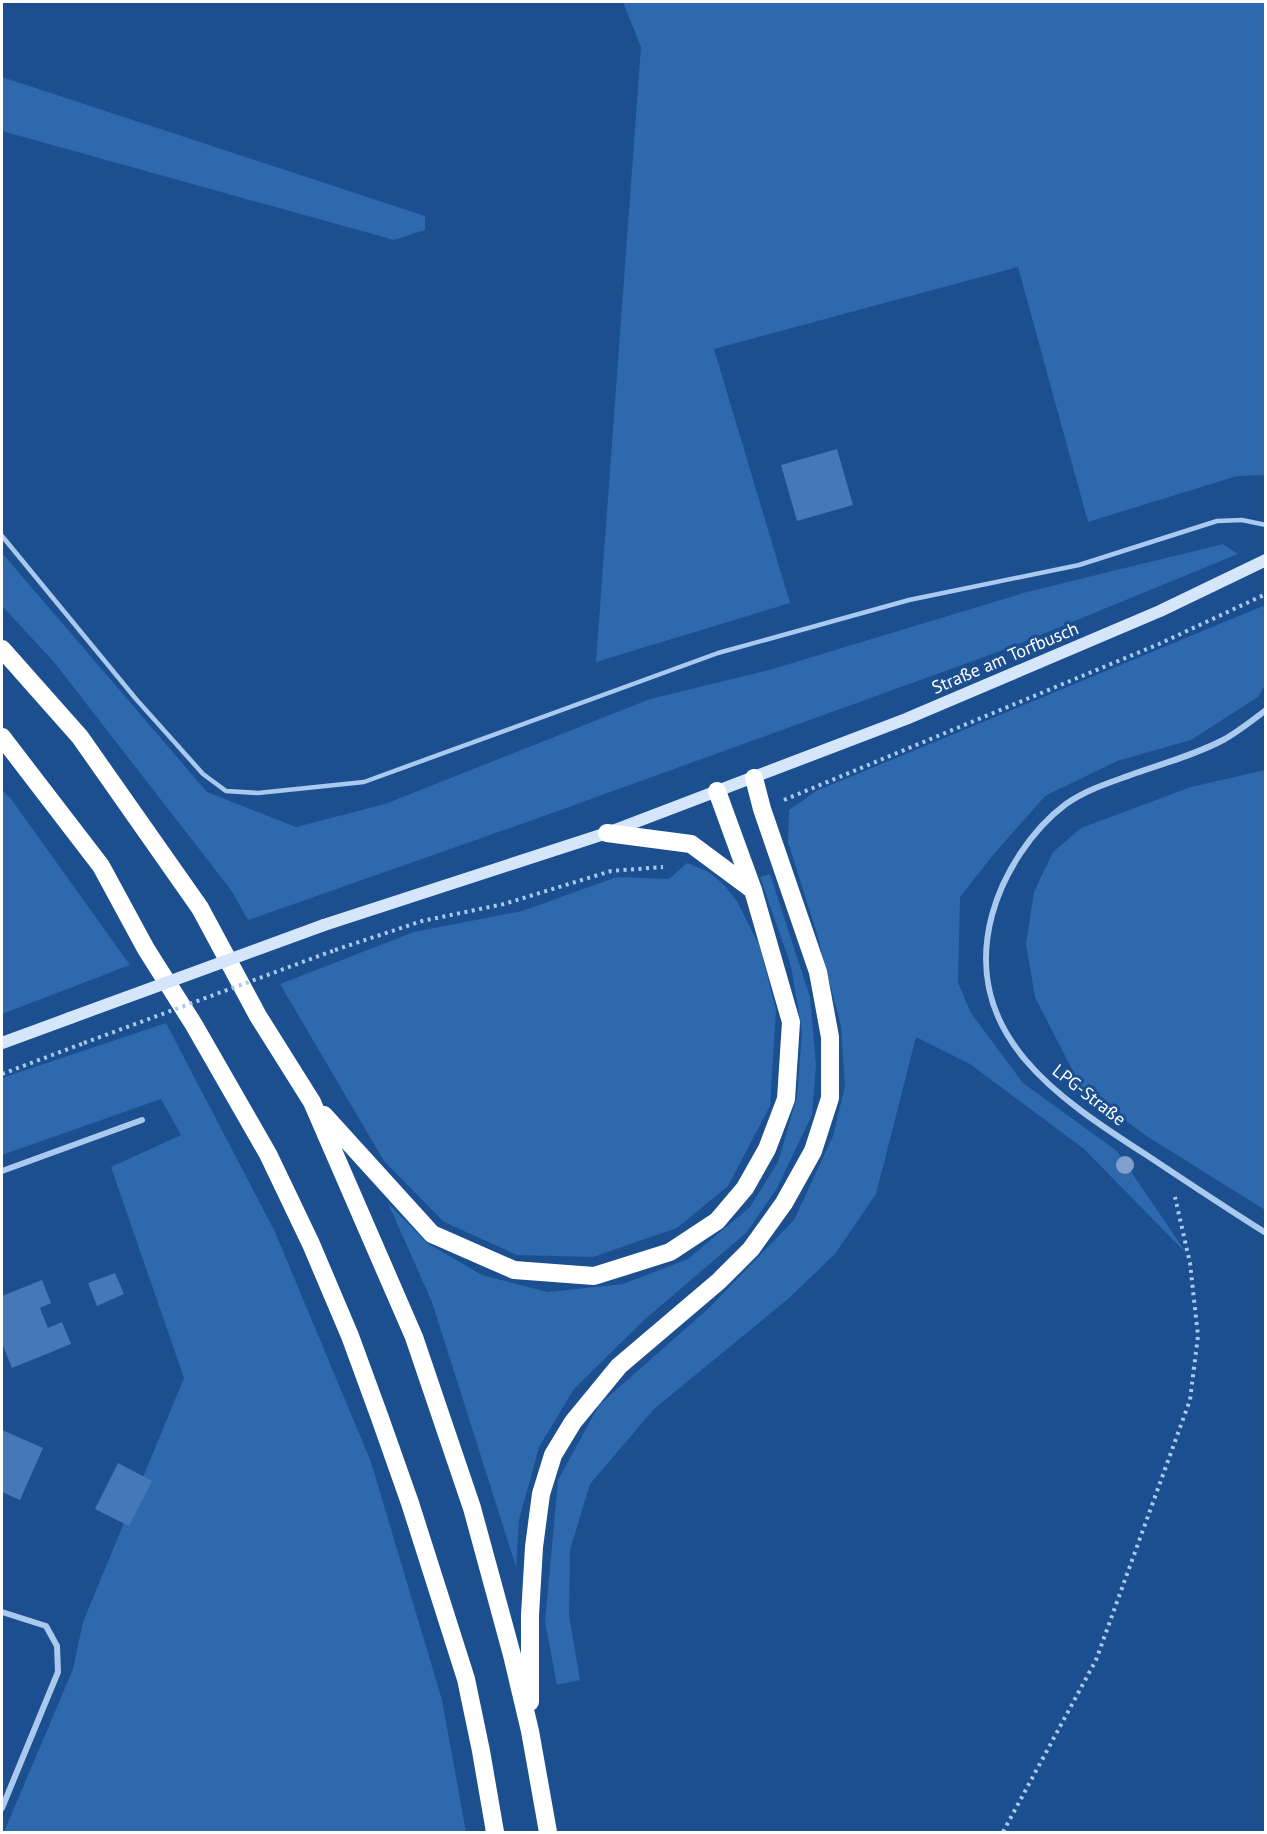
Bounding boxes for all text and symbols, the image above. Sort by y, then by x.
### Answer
street label: Straße am Torfbusch [928,616,1082,699]
street label: LPG-Straße [1048,1059,1131,1130]

